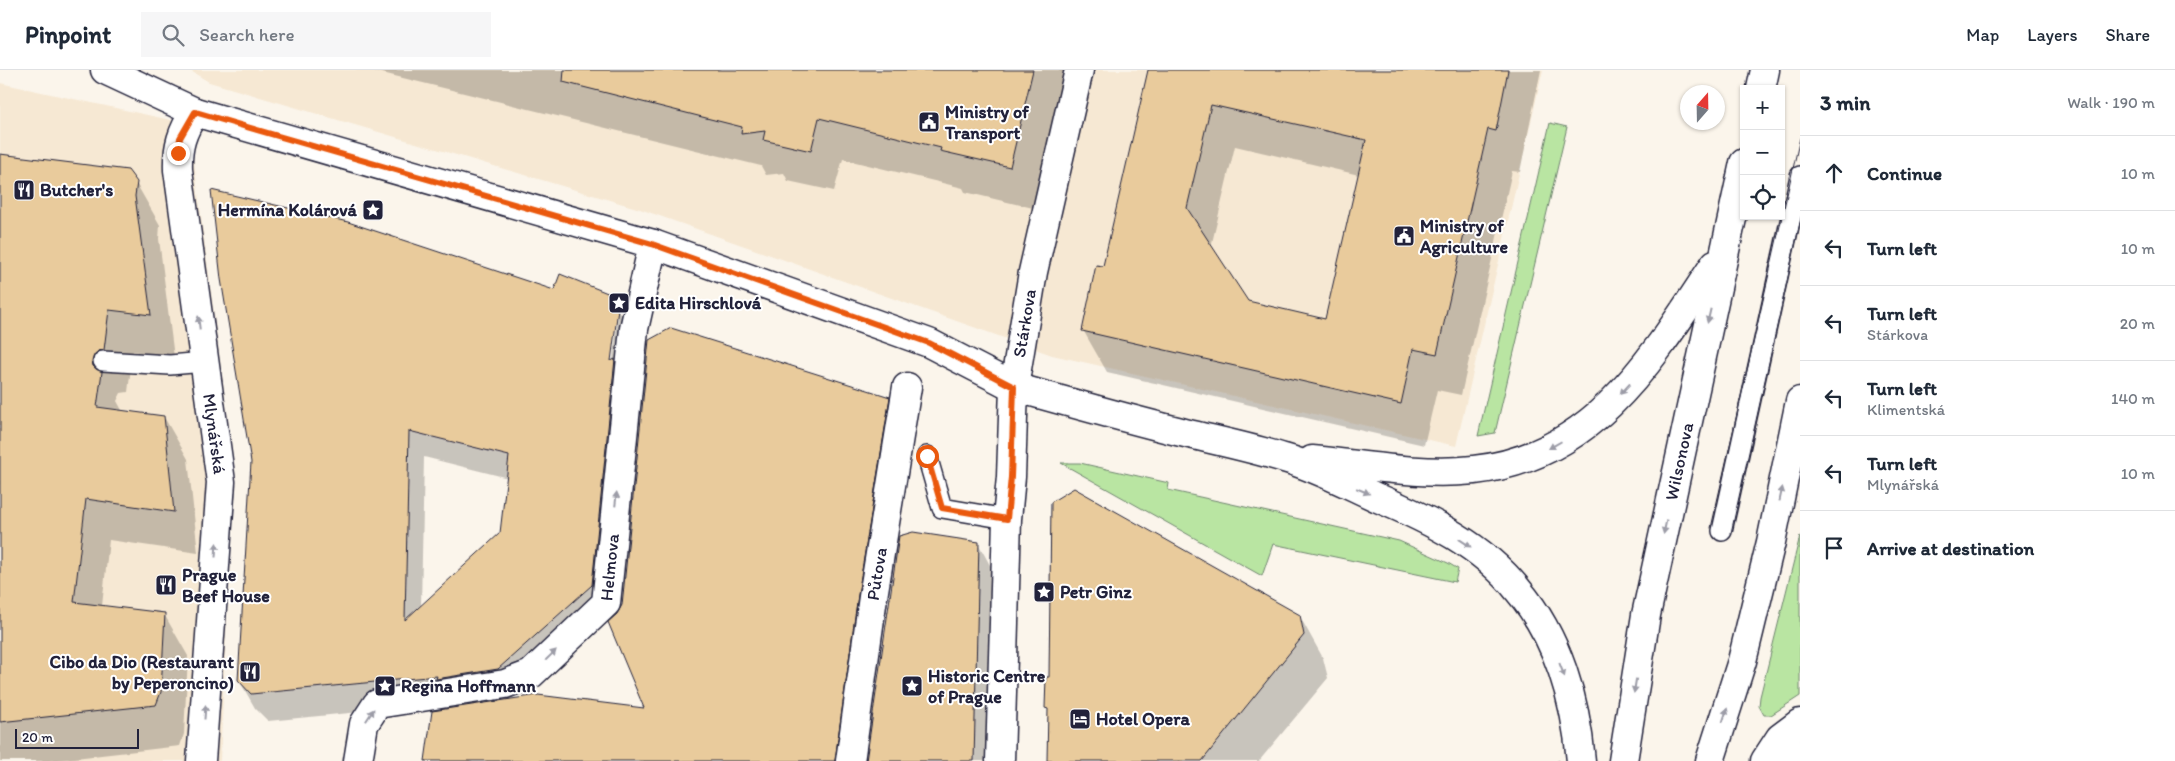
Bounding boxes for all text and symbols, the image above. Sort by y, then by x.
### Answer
search box [141,12,491,57]
text: Pinpoint [25,20,111,49]
icon: search [159,21,187,49]
text: Search here [199,23,294,46]
text: Map [1966,24,1999,46]
text: Layers [2027,24,2077,46]
text: Share [2105,24,2150,46]
north arrow [1680,85,1725,130]
map controls [1740,85,1785,220]
button: + [1740,85,1785,130]
text: 3 min [1820,90,1870,115]
text: Walk · 190 m [2067,93,2155,112]
place label: Ministry of Transport [944,101,1030,144]
public building icon: Ministry of Transport [917,110,941,134]
button: − [1740,130,1785,175]
route end [167,142,190,165]
icon: ahead [1820,159,1848,187]
text: Continue [1867,162,1942,185]
text: 10 m [2121,164,2155,183]
button: locate [1740,175,1785,220]
restaurant icon: Butcher's [12,178,36,202]
place label: Butcher's [40,179,113,201]
place icon: Hermína Kolárová [361,198,385,222]
place label: Hermína Kolárová [218,199,358,221]
place label: Ministry of Agriculture [1419,215,1508,258]
public building icon: Ministry of Agriculture [1392,224,1416,248]
icon: left [1820,234,1848,262]
text: Turn left [1867,237,1937,260]
text: 10 m [2121,239,2155,258]
street label: Stárkova [1008,287,1041,359]
place icon: Edita Hirschlová [607,291,631,315]
place label: Edita Hirschlová [635,292,762,314]
text: Turn left [1867,302,1937,325]
one-way arrow [1705,309,1713,324]
icon: left [1820,309,1848,337]
text: 20 m [2120,314,2155,333]
one-way arrow [194,315,202,331]
text: Stárkova [1867,325,1928,344]
text: Turn left [1867,377,1937,400]
one-way arrow [1619,383,1631,395]
icon: left [1820,384,1848,412]
text: 140 m [2111,389,2155,408]
street label: Mlynářská [198,392,231,476]
text: Klimentská [1867,400,1945,419]
street label: Wilsonova [1660,420,1699,502]
one-way arrow [1548,440,1561,449]
route start [916,445,939,468]
text: Turn left [1867,452,1937,475]
icon: left [1820,459,1848,487]
text: 10 m [2121,464,2155,483]
text: Mlynářská [1867,475,1939,494]
one-way arrow [1777,486,1785,502]
one-way arrow [1356,488,1370,496]
one-way arrow [612,491,620,507]
one-way arrow [1661,519,1669,534]
street label: Helmova [595,532,624,602]
icon: arrive [1820,534,1848,562]
text: Arrive at destination [1867,537,2034,560]
one-way arrow [1458,538,1472,547]
one-way arrow [213,542,221,558]
street label: Půtova [862,546,892,602]
place label: Prague Beef House [182,564,270,607]
restaurant icon: Prague Beef House [154,573,178,597]
place icon: Petr Ginz [1032,580,1056,604]
place label: Petr Ginz [1060,581,1132,603]
one-way arrow [544,649,556,661]
place label: Cibo da Dio (Restaurant by Peperoncino) [49,651,234,694]
restaurant icon: Cibo da Dio (Restaurant by Peperoncino) [238,660,262,684]
one-way arrow [1559,662,1566,677]
place label: Historic Centre of Prague [928,665,1046,708]
place icon: Regina Hoffmann [373,674,397,698]
place icon: Historic Centre of Prague [900,674,924,698]
place label: Regina Hoffmann [401,675,536,697]
one-way arrow [1631,679,1639,695]
one-way arrow [201,704,209,720]
hotel icon: Hotel Opera [1068,707,1092,731]
one-way arrow [1722,707,1729,722]
one-way arrow [365,708,375,721]
place label: Hotel Opera [1096,708,1190,730]
scale bar [15,726,139,749]
text: 20 m [22,729,53,746]

